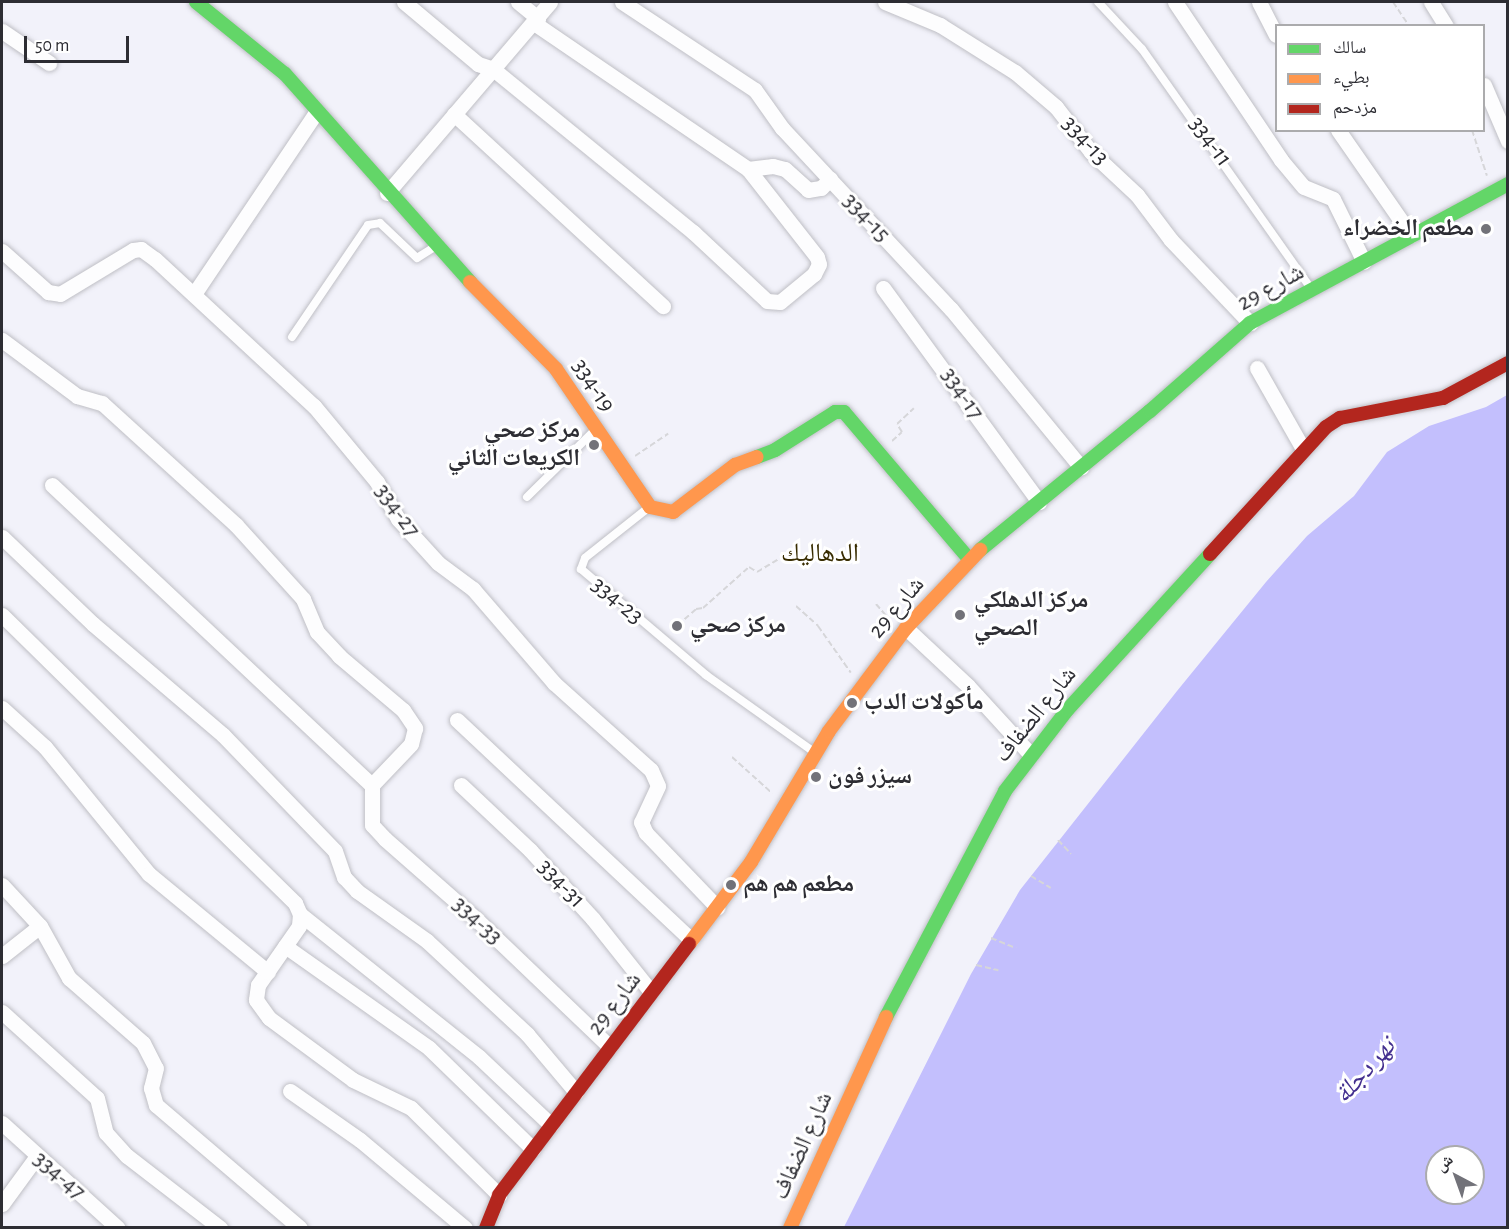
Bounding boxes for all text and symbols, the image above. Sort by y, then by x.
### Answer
scale bar [27,24,132,62]
legend [1275,24,1485,132]
text: 50 m [35,37,69,55]
text: سالك [1333,39,1366,57]
text: بطيء [1333,69,1370,87]
text: مزدحم [1333,99,1377,117]
street label: 334-13 [1055,110,1115,172]
street label: 334-11 [1182,111,1238,173]
street label: 334-15 [836,187,896,249]
place label: مطعم الخضراء [1343,215,1474,243]
marker: مطعم الخضراء [1479,222,1493,236]
street label: شارع 29 [1233,258,1309,318]
street label: 334-19 [565,354,621,418]
street label: 334-17 [934,362,990,426]
place label: مركز صحي الكريعات الثاني [448,417,580,473]
marker: مركز صحي الكريعات الثاني [585,436,603,454]
street label: 334-27 [368,478,426,544]
district label: الدهاليك [781,538,859,570]
street label: 334-23 [585,571,649,631]
street label: شارع 29 [863,571,931,645]
place label: مركز الدهلكي الصحي [974,587,1088,643]
marker: مركز الدهلكي الصحي [951,606,969,624]
place label: مركز صحي [690,612,786,640]
marker: مركز صحي [668,617,686,635]
street label: شارع الضفاف [989,661,1083,769]
place label: مأكولات الدب [864,689,984,717]
marker: مأكولات الدب [845,696,859,710]
place label: سيزر فون [828,763,912,791]
marker: سيزر فون [809,770,823,784]
street label: 334-31 [531,853,591,915]
place label: مطعم هم هم [743,871,854,899]
marker: مطعم هم هم [724,878,738,892]
street label: 334-33 [446,891,508,951]
street label: شارع 29 [582,967,648,1041]
water label: نهر دجلة [1328,1032,1402,1110]
street label: شارع الضفاف [767,1088,839,1204]
street label: 334-47 [27,1145,91,1207]
north arrow [1425,1145,1485,1205]
text: ش [1433,1151,1456,1175]

